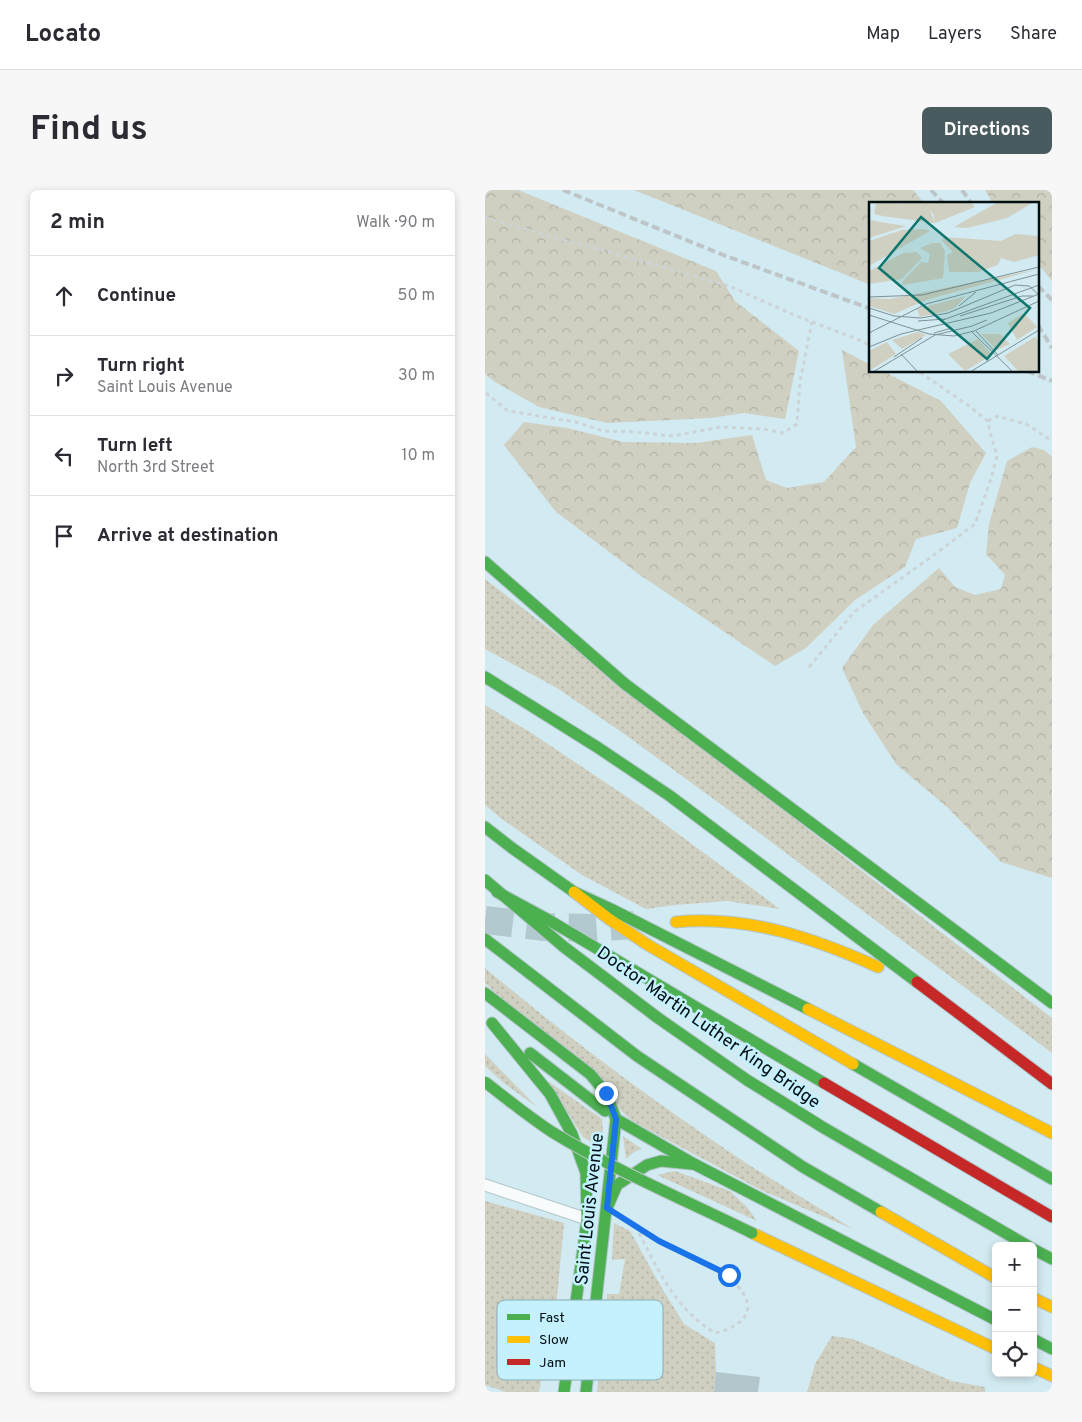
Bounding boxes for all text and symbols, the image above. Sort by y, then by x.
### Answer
text: Locato [25,20,101,50]
text: Map [866,23,900,46]
text: Layers [928,23,982,46]
text: Share [1010,23,1057,46]
button: Directions [922,107,1052,154]
text: Find us [30,108,148,152]
inset map [869,202,1039,372]
text: 2 min [50,209,105,236]
text: Walk · 90 m [356,213,435,233]
icon: ahead [50,282,78,310]
text: Continue [97,284,176,308]
text: 50 m [398,286,435,306]
text: Turn right [97,354,185,378]
icon: right [50,362,78,390]
text: 30 m [398,366,435,386]
text: Saint Louis Avenue [97,378,233,398]
text: Turn left [97,434,173,458]
icon: left [50,442,78,470]
text: 10 m [401,446,435,466]
text: North 3rd Street [97,458,214,478]
icon: arrive [50,522,78,550]
text: Arrive at destination [97,524,278,548]
street label: Doctor Martin Luther King Bridge [592,942,824,1114]
route end [595,1082,618,1105]
street label: Saint Louis Avenue [571,1132,610,1286]
map controls [992,1242,1037,1377]
button: + [992,1242,1037,1287]
route start [718,1264,741,1287]
button: − [992,1287,1037,1332]
legend [497,1300,663,1380]
text: Fast [539,1310,565,1327]
text: Slow [539,1332,569,1349]
button: locate [992,1332,1037,1377]
text: Jam [539,1355,566,1372]

